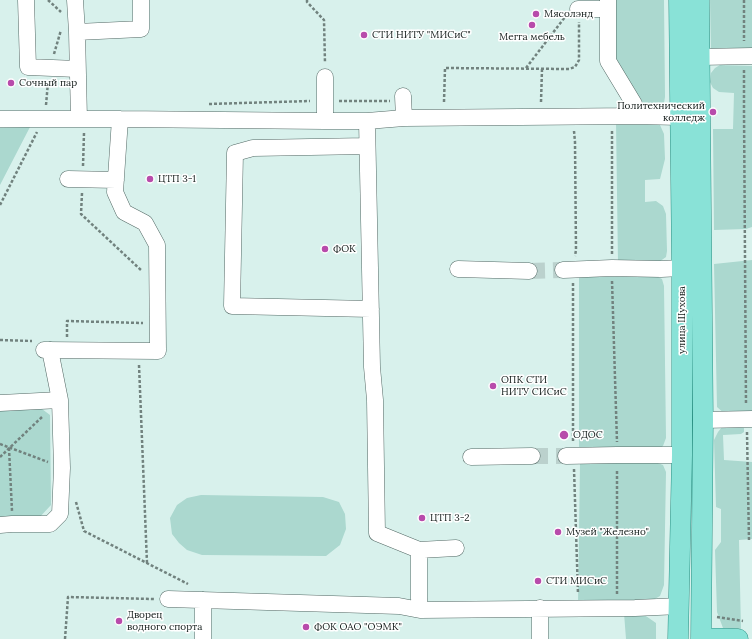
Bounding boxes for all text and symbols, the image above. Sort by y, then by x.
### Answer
place label: Мясолэнд [544,8,593,20]
marker: Мясолэнд [531,9,541,19]
marker: Мегга мебель [527,20,537,30]
place label: СТИ НИТУ "МИСиС" [372,29,471,41]
marker: СТИ НИТУ "МИСиС" [359,30,369,40]
place label: Мегга мебель [499,31,565,43]
place label: Сочный пар [19,77,77,89]
marker: Сочный пар [6,78,16,88]
place label: Политехнический колледж [617,100,705,124]
marker: Политехнический колледж [708,107,718,117]
place label: ЦТП 3-1 [158,173,196,185]
marker: ЦТП 3-1 [145,174,155,184]
place label: ФОК [333,243,356,255]
marker: ФОК [320,244,330,254]
street label: улица Шухова [676,286,688,354]
place label: ОПК СТИ НИТУ СИСиС [501,374,567,398]
marker: ОПК СТИ НИТУ СИСиС [488,381,498,391]
marker: ОДОС [558,429,570,441]
place label: ОДОС [573,429,603,441]
place label: ЦТП 3-2 [430,512,470,524]
marker: ЦТП 3-2 [417,513,427,523]
place label: Музей "Железно" [566,526,649,538]
marker: Музей "Железно" [553,527,563,537]
place label: СТИ МИСиС [546,575,607,587]
marker: СТИ МИСиС [533,576,543,586]
place label: Дворец водного спорта [127,609,202,632]
marker: Дворец водного спорта [114,616,124,626]
place label: ФОК ОАО "ОЭМК" [314,621,402,633]
marker: ФОК ОАО "ОЭМК" [301,622,311,632]

